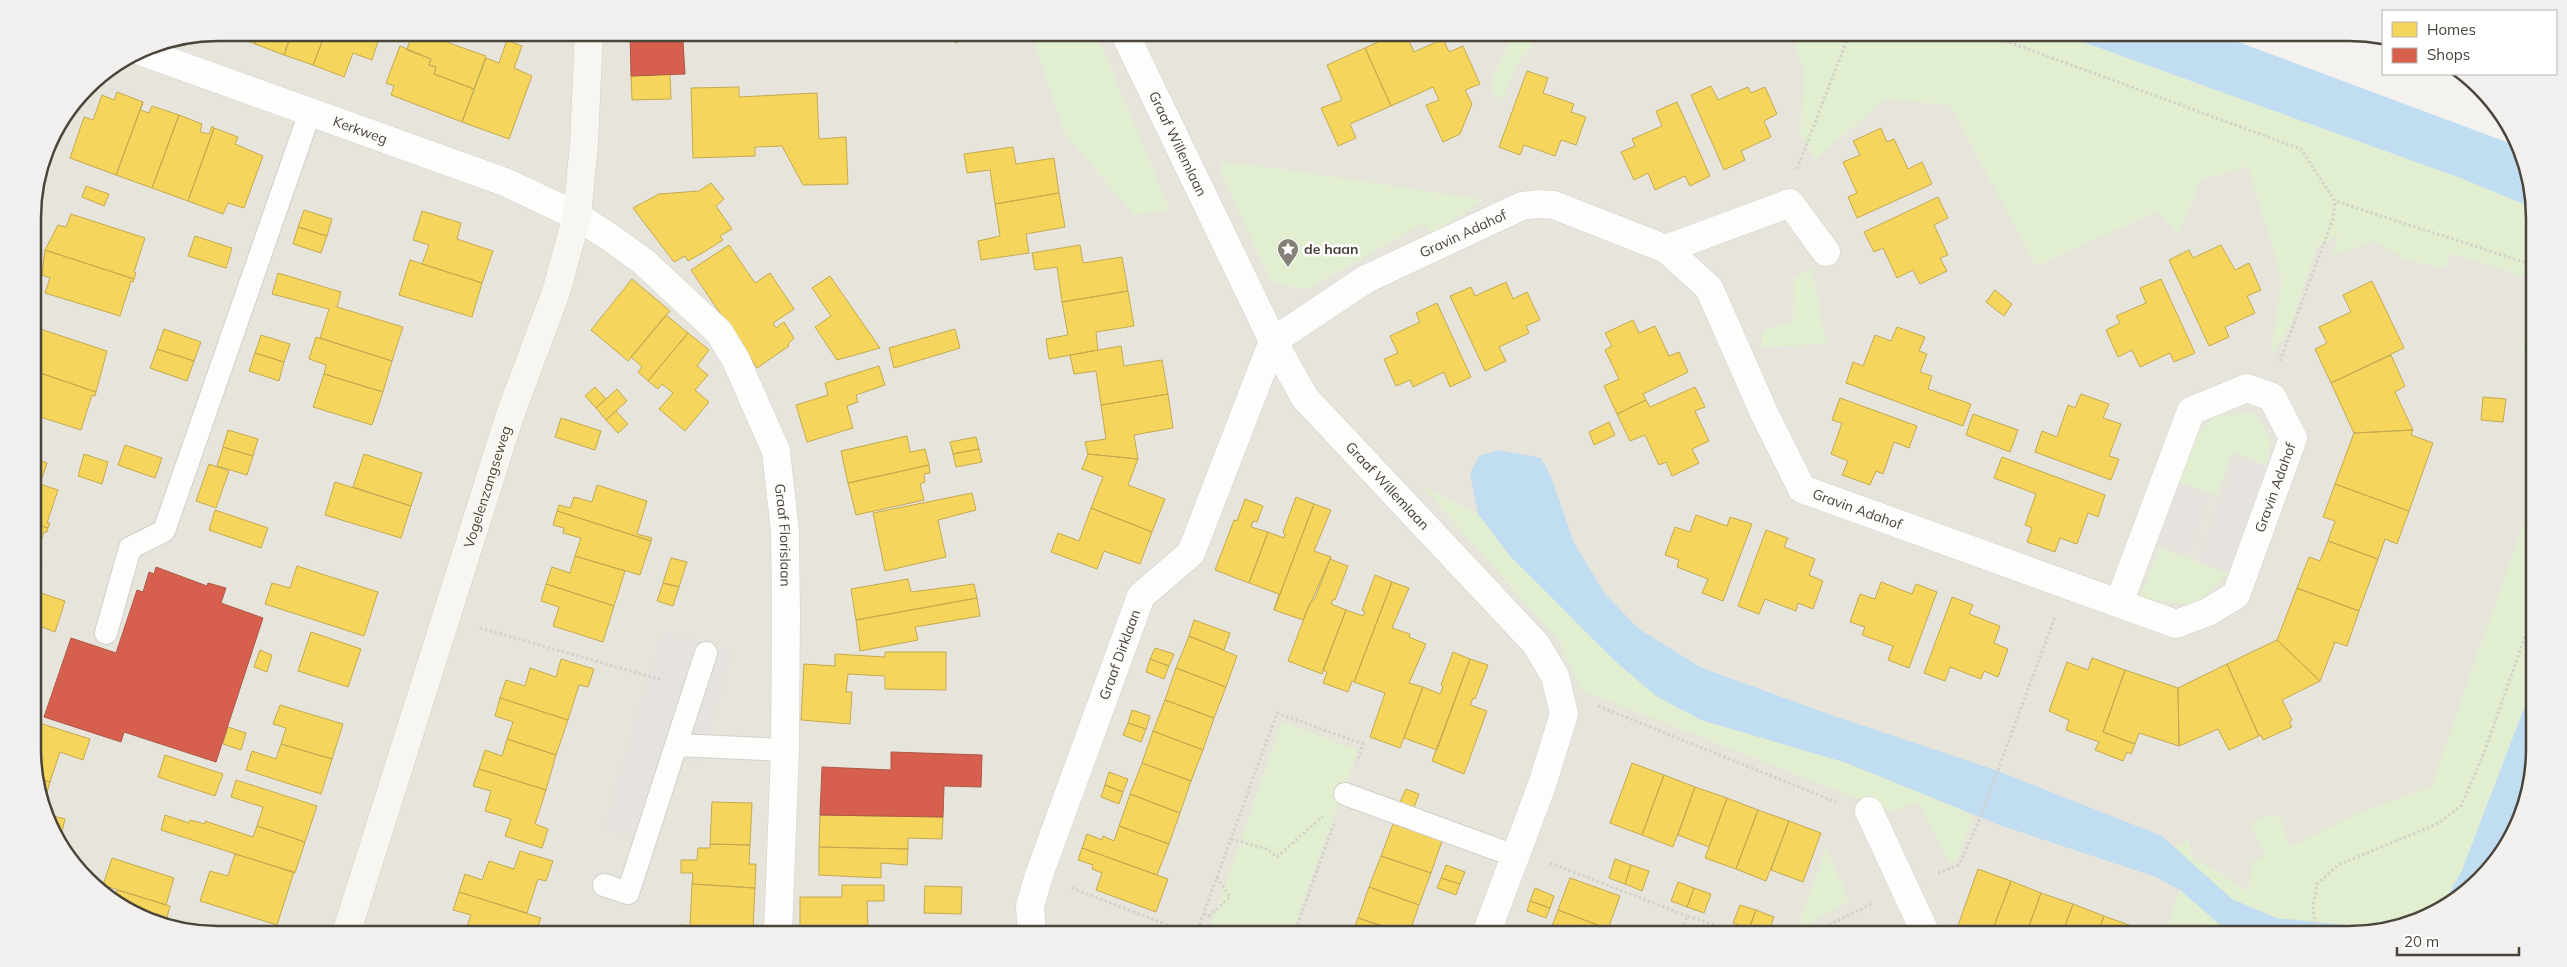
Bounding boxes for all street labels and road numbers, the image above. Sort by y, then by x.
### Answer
street label: Graaf Willemlaan [1145,88,1211,199]
street label: Kerkweg [331,112,390,148]
street label: Gravin Adahof [1417,205,1510,262]
street label: Vogelenzangseweg [460,423,515,550]
street label: Graaf Willemlaan [1342,438,1433,534]
street label: Gravin Adahof [2250,440,2300,535]
street label: Graaf Florislaan [771,483,795,587]
street label: Gravin Adahof [1810,485,1905,534]
street label: Graaf Dirklaan [1095,607,1144,702]

